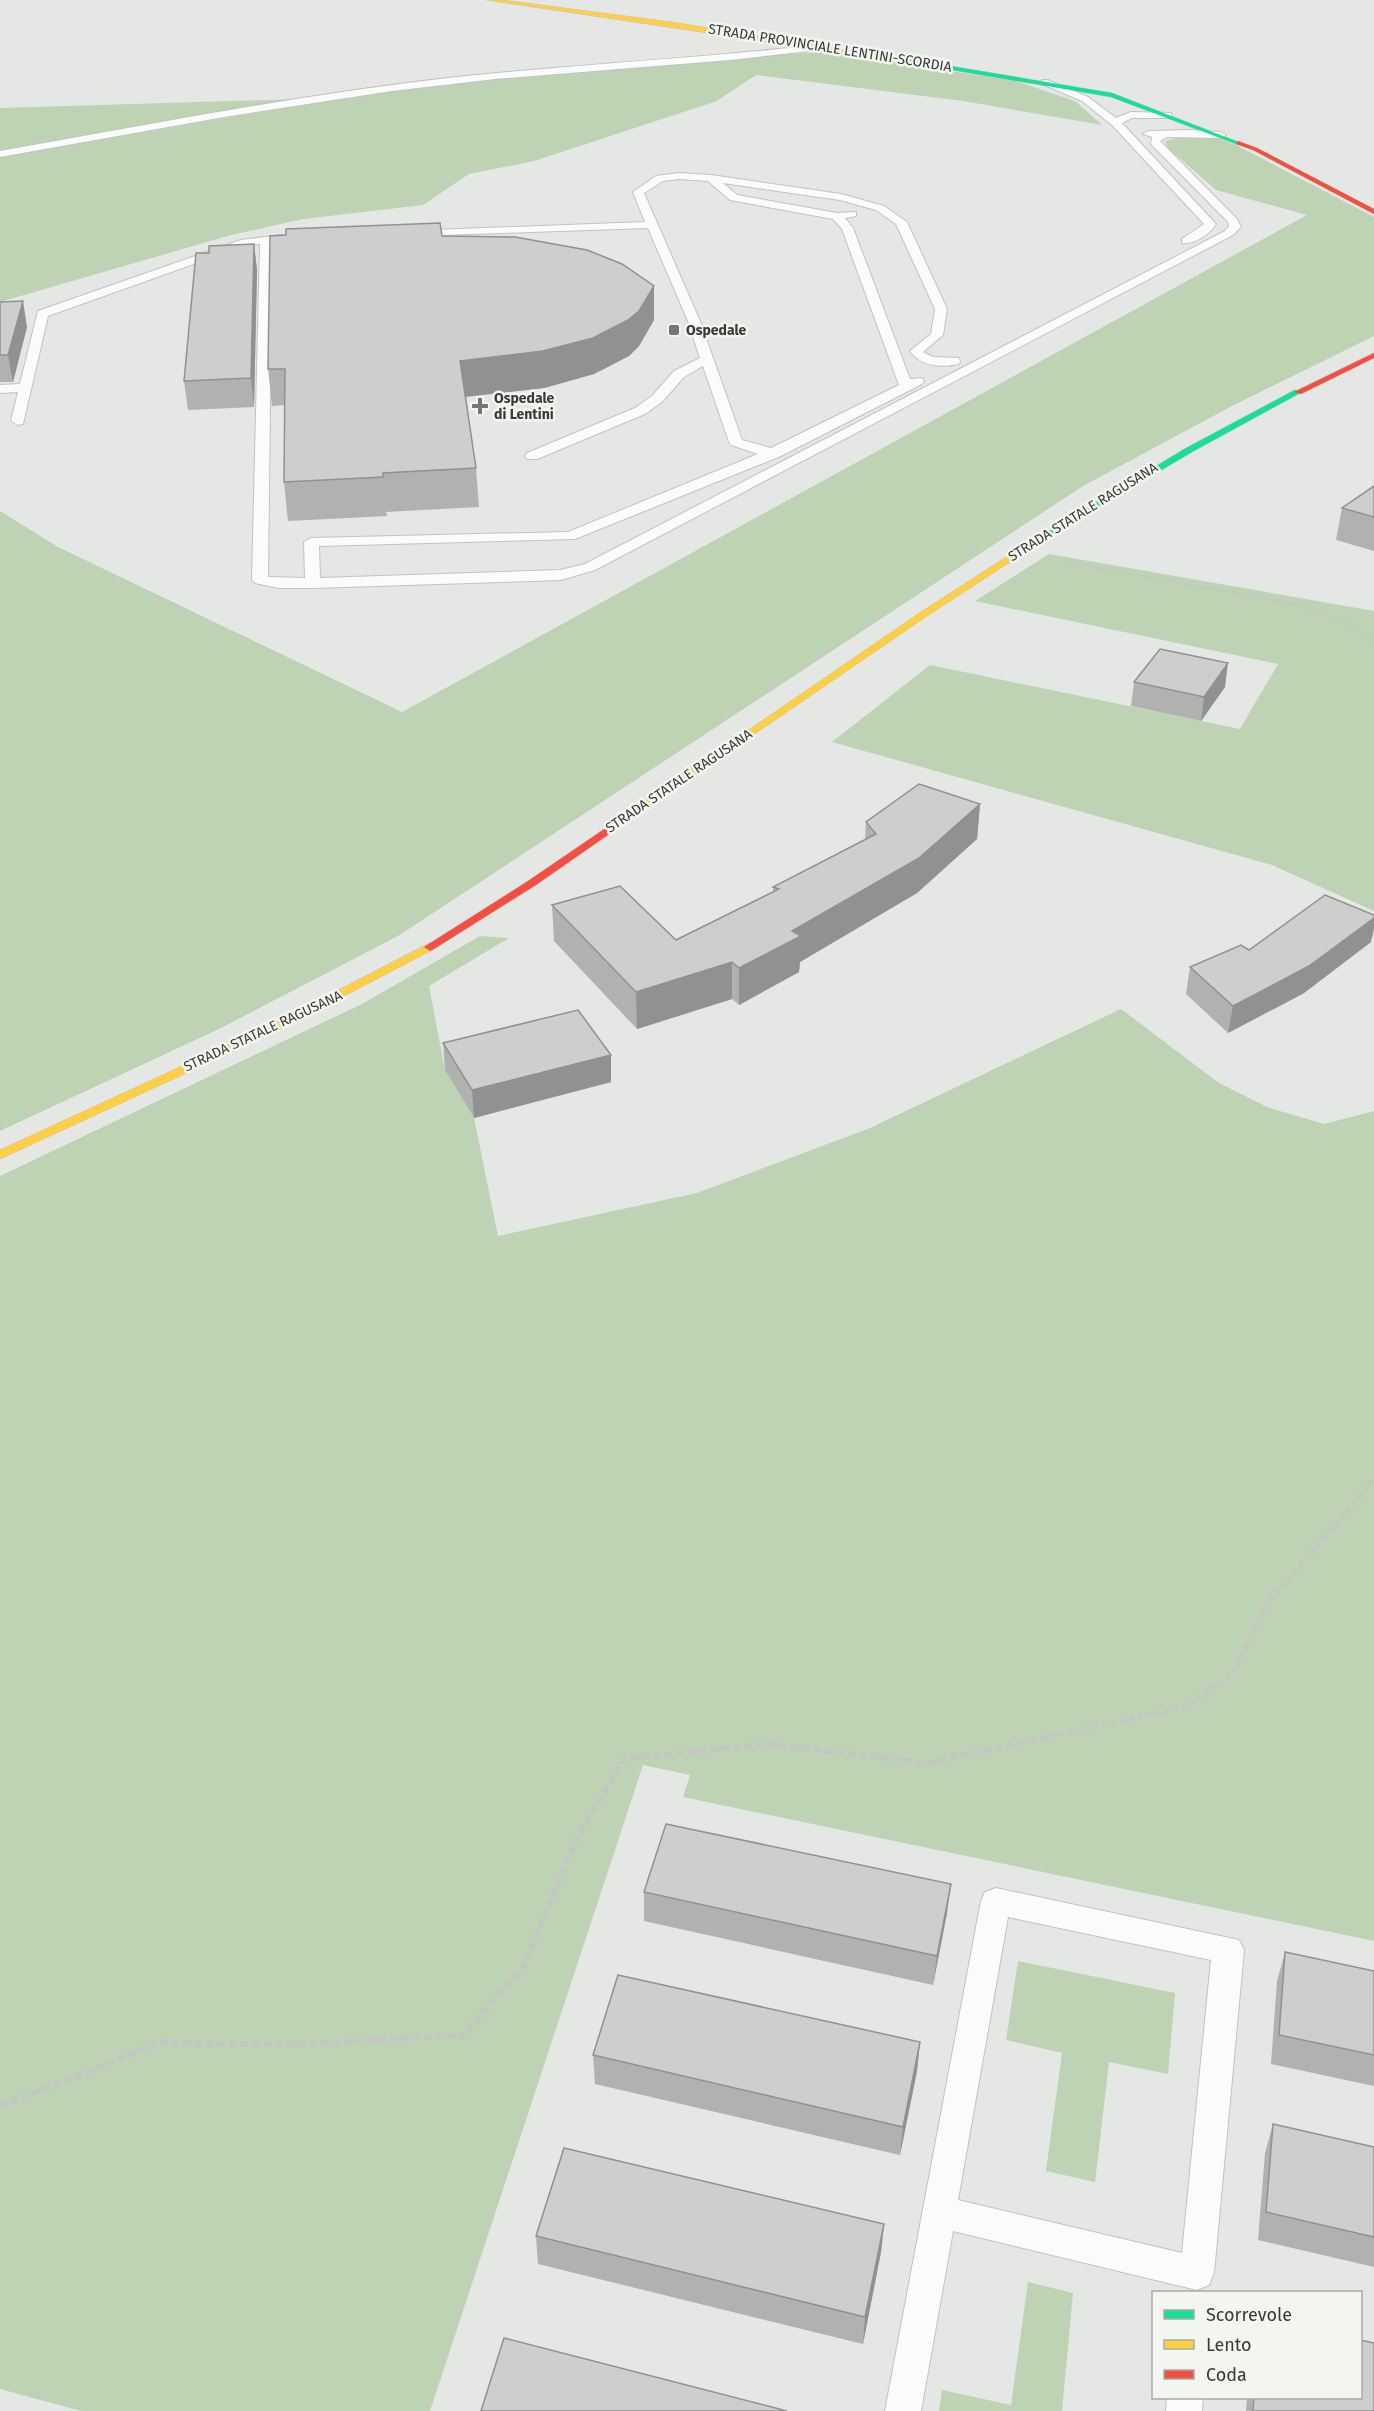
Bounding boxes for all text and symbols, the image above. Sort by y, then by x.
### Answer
street label: STRADA PROVINCIALE LENTINI-SCORDIA [707,20,953,76]
place label: Ospedale [686,322,747,339]
marker: Ospedale [667,323,681,337]
place label: Ospedale di Lentini [494,390,555,423]
marker: Ospedale di Lentini [471,397,489,415]
street label: STRADA STATALE RAGUSANA [1005,459,1161,565]
street label: STRADA STATALE RAGUSANA [602,726,756,836]
street label: STRADA STATALE RAGUSANA [181,987,345,1075]
legend [1152,2291,1362,2399]
text: Scorrevole [1206,2304,1292,2326]
text: Lento [1206,2334,1252,2356]
text: Coda [1206,2364,1247,2386]

